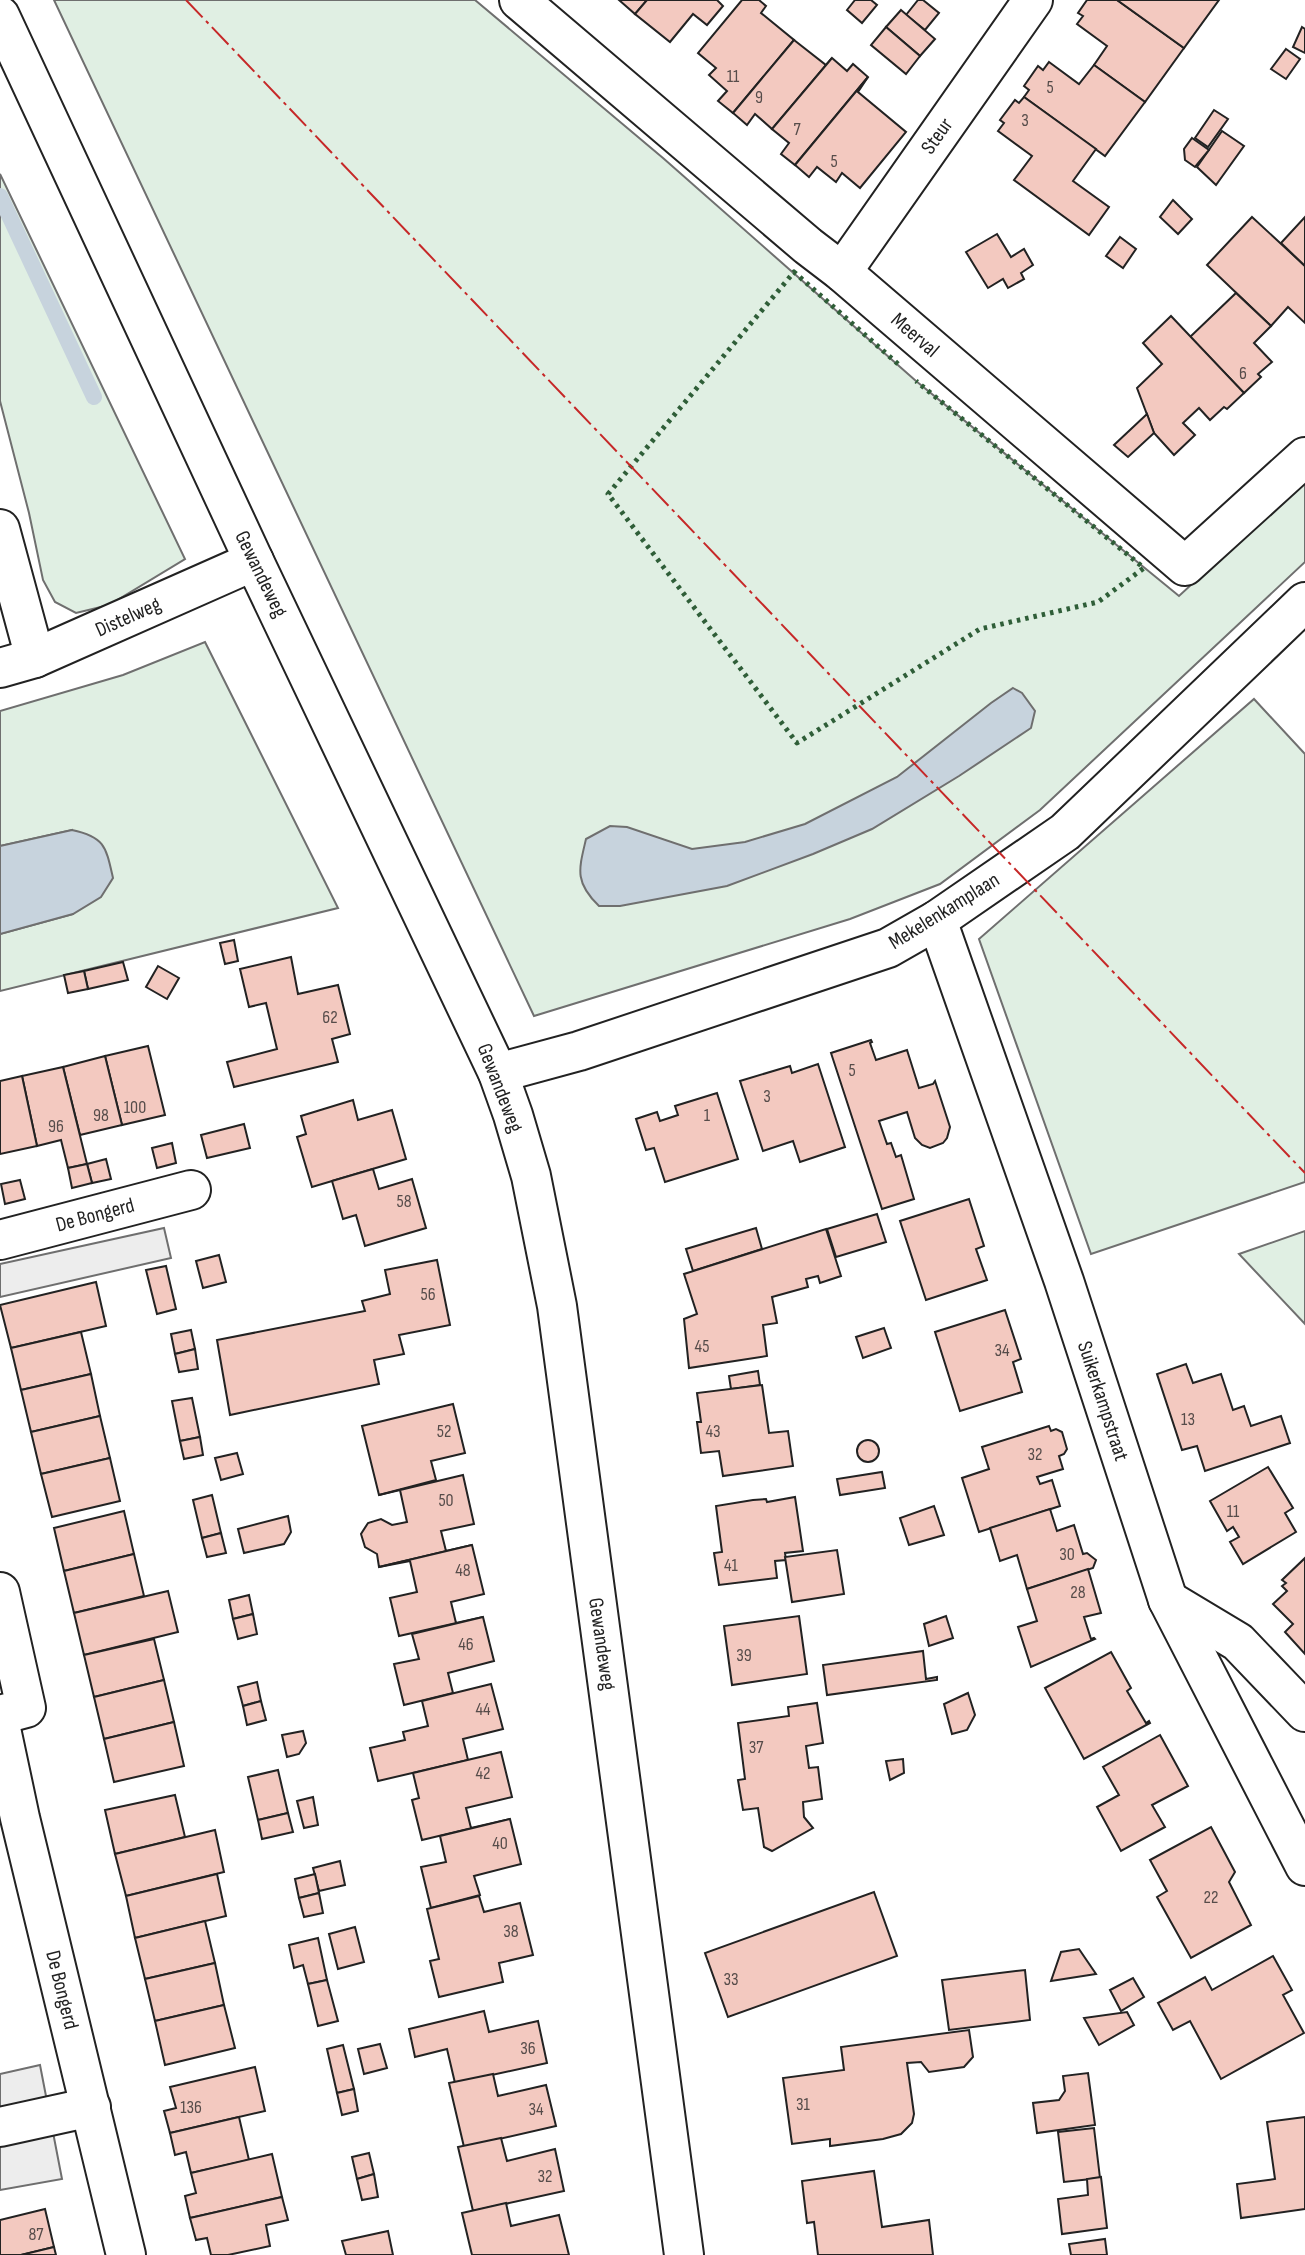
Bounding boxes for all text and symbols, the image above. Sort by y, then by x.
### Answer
house number: 11 [727,66,740,87]
house number: 5 [1046,77,1054,98]
house number: 9 [755,87,763,108]
house number: 3 [1021,110,1029,131]
street label: Steur [916,113,958,159]
house number: 7 [793,119,801,140]
house number: 5 [830,151,838,172]
street label: Meerval [886,307,944,363]
house number: 6 [1239,363,1247,384]
street label: Gewandeweg [229,527,293,621]
street label: Distelweg [91,592,165,642]
street label: Mekelenkamplaan [884,867,1004,955]
house number: 62 [322,1007,338,1028]
street label: Gewandeweg [472,1040,528,1136]
house number: 5 [848,1060,856,1081]
house number: 3 [763,1086,771,1107]
house number: 100 [124,1097,146,1118]
house number: 98 [93,1105,109,1126]
house number: 1 [704,1105,711,1126]
house number: 96 [48,1116,64,1137]
house number: 58 [396,1191,412,1212]
street label: De Bongerd [53,1193,137,1237]
house number: 56 [420,1284,436,1305]
house number: 45 [695,1336,709,1357]
street label: Suikerkampstraat [1072,1338,1134,1464]
house number: 34 [994,1340,1010,1361]
house number: 13 [1181,1409,1195,1430]
house number: 52 [437,1421,451,1442]
house number: 43 [705,1421,721,1442]
house number: 32 [1028,1444,1042,1465]
house number: 50 [438,1490,454,1511]
house number: 11 [1227,1501,1240,1522]
house number: 30 [1059,1544,1075,1565]
house number: 41 [724,1555,739,1576]
house number: 48 [455,1560,471,1581]
house number: 28 [1070,1582,1086,1603]
street label: Gewandeweg [583,1596,621,1692]
house number: 46 [458,1634,474,1655]
house number: 39 [736,1645,752,1666]
house number: 44 [475,1699,491,1720]
house number: 37 [749,1737,764,1758]
house number: 42 [475,1763,491,1784]
house number: 40 [492,1833,508,1854]
house number: 22 [1204,1887,1218,1908]
house number: 38 [503,1921,519,1942]
street label: De Bongerd [40,1948,84,2032]
house number: 33 [723,1969,739,1990]
house number: 36 [520,2038,536,2059]
house number: 31 [796,2094,811,2115]
house number: 136 [180,2097,202,2118]
house number: 34 [528,2099,544,2120]
house number: 32 [538,2166,552,2187]
house number: 87 [28,2224,44,2245]

